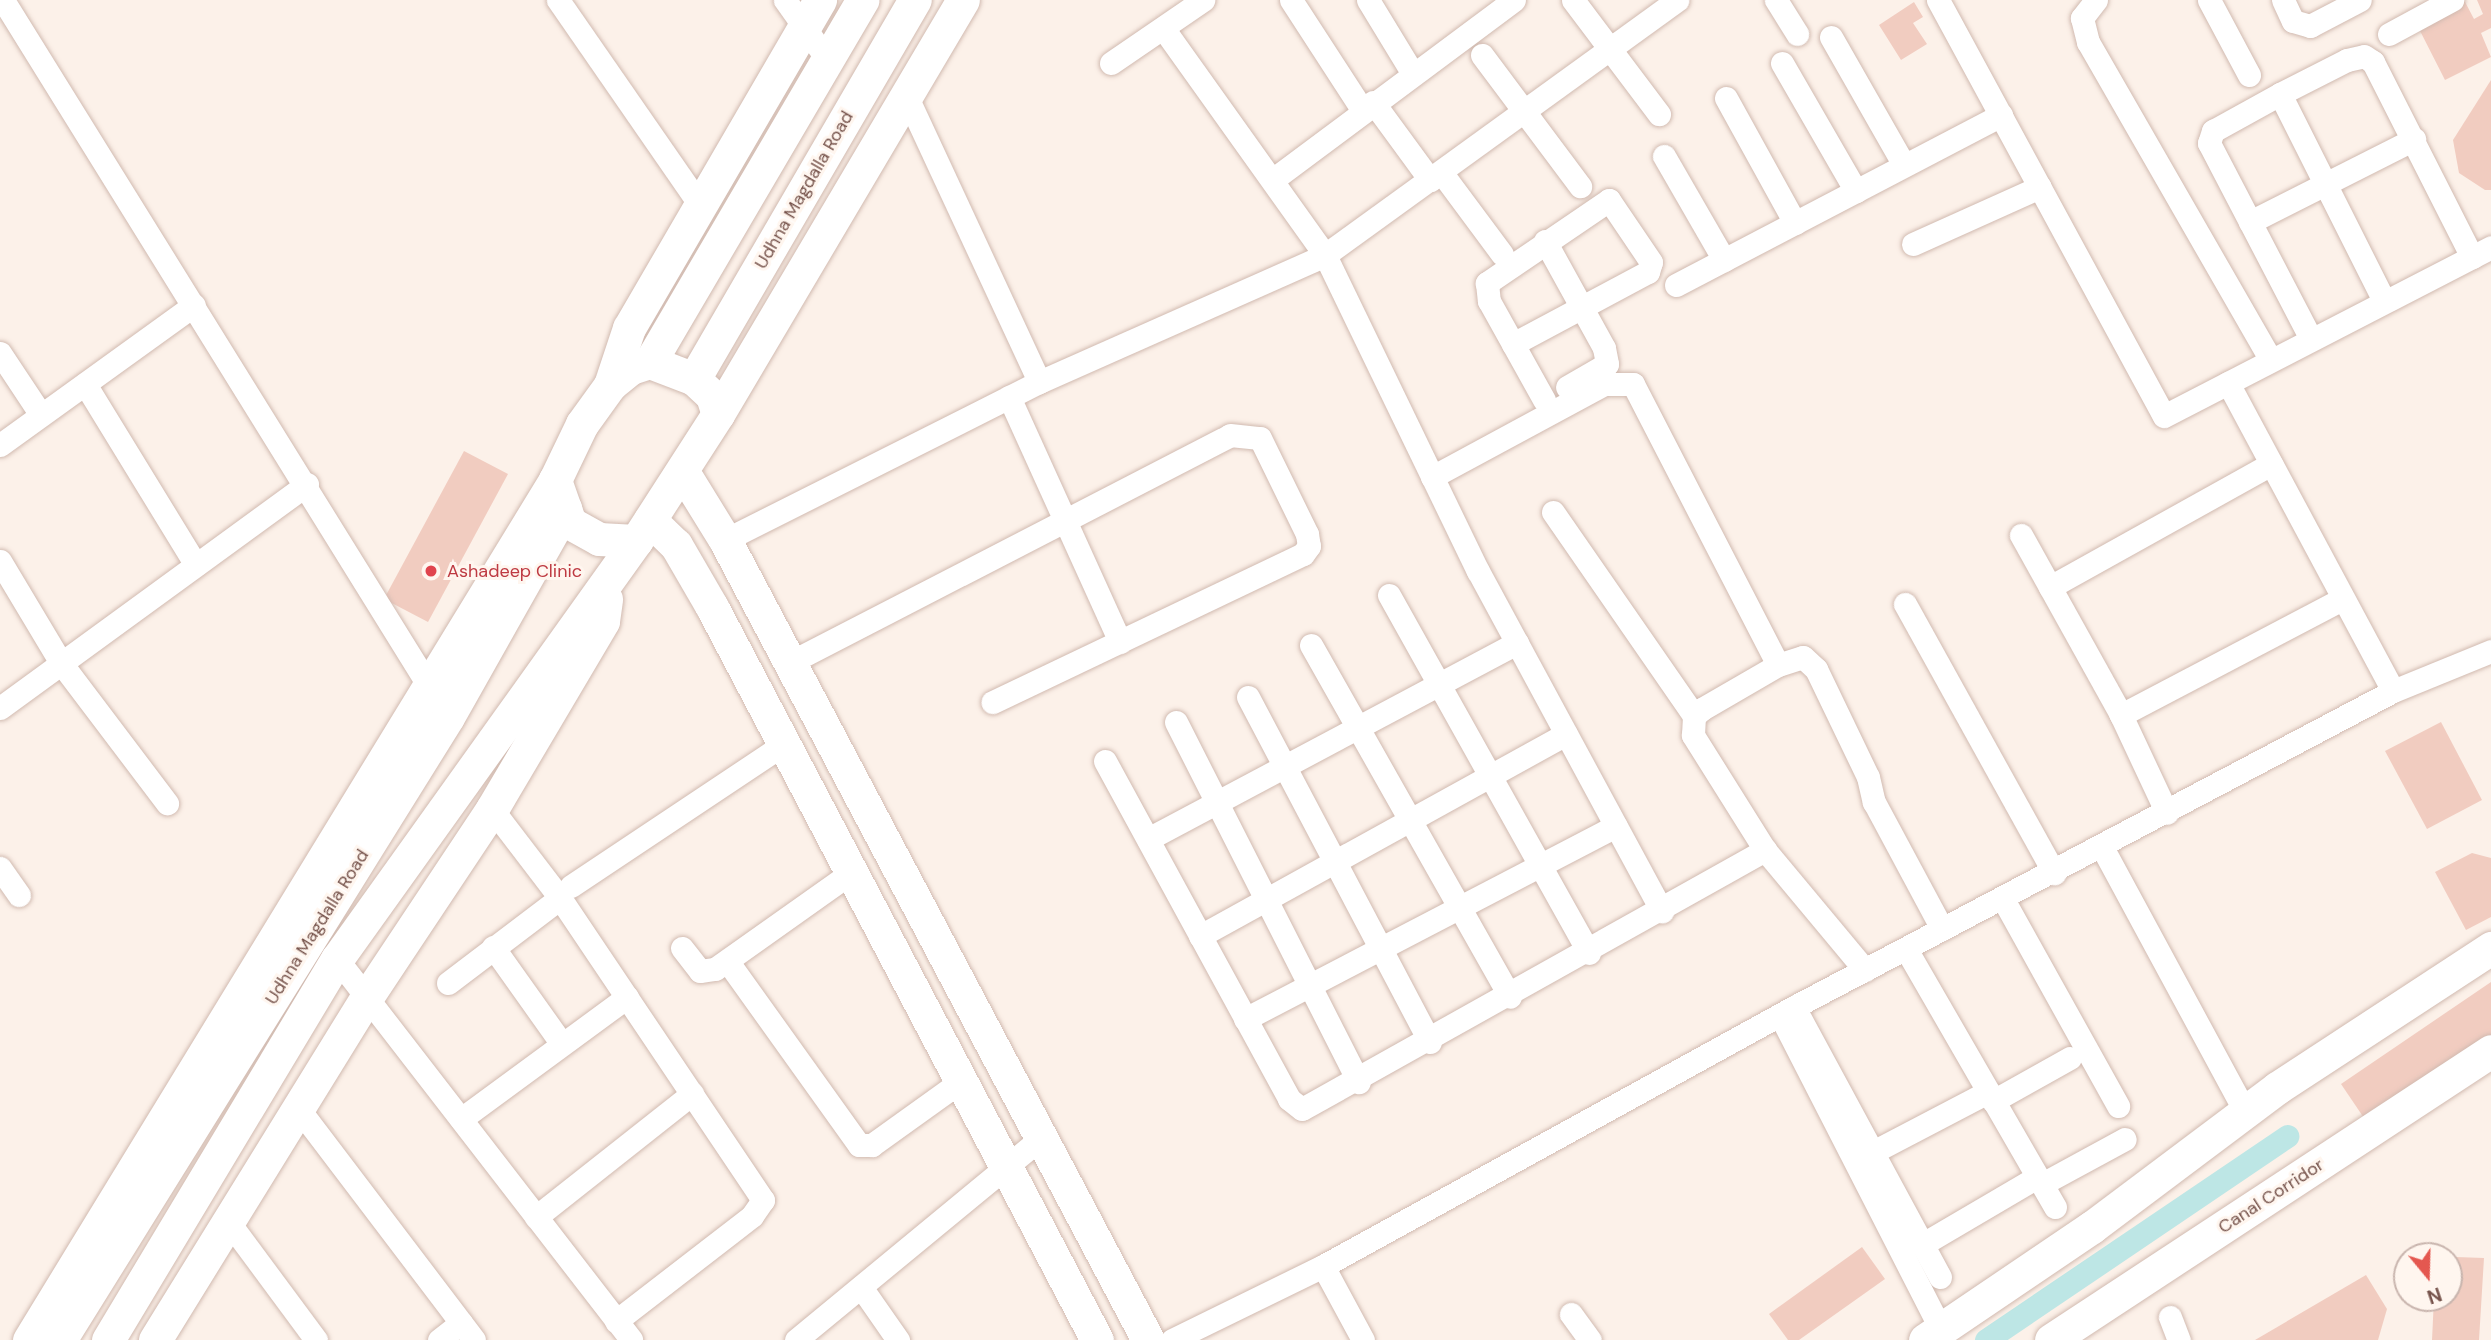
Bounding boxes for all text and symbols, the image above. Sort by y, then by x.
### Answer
street label: Udhna Magdalla Road [750,107,858,273]
place label: Ashadeep Clinic [447,560,582,582]
marker: Ashadeep Clinic [421,561,441,581]
street label: Udhna Magdalla Road [261,846,373,1008]
street label: Canal Corridor [2214,1154,2328,1238]
north arrow [2393,1242,2463,1312]
text: N [2424,1281,2445,1310]

